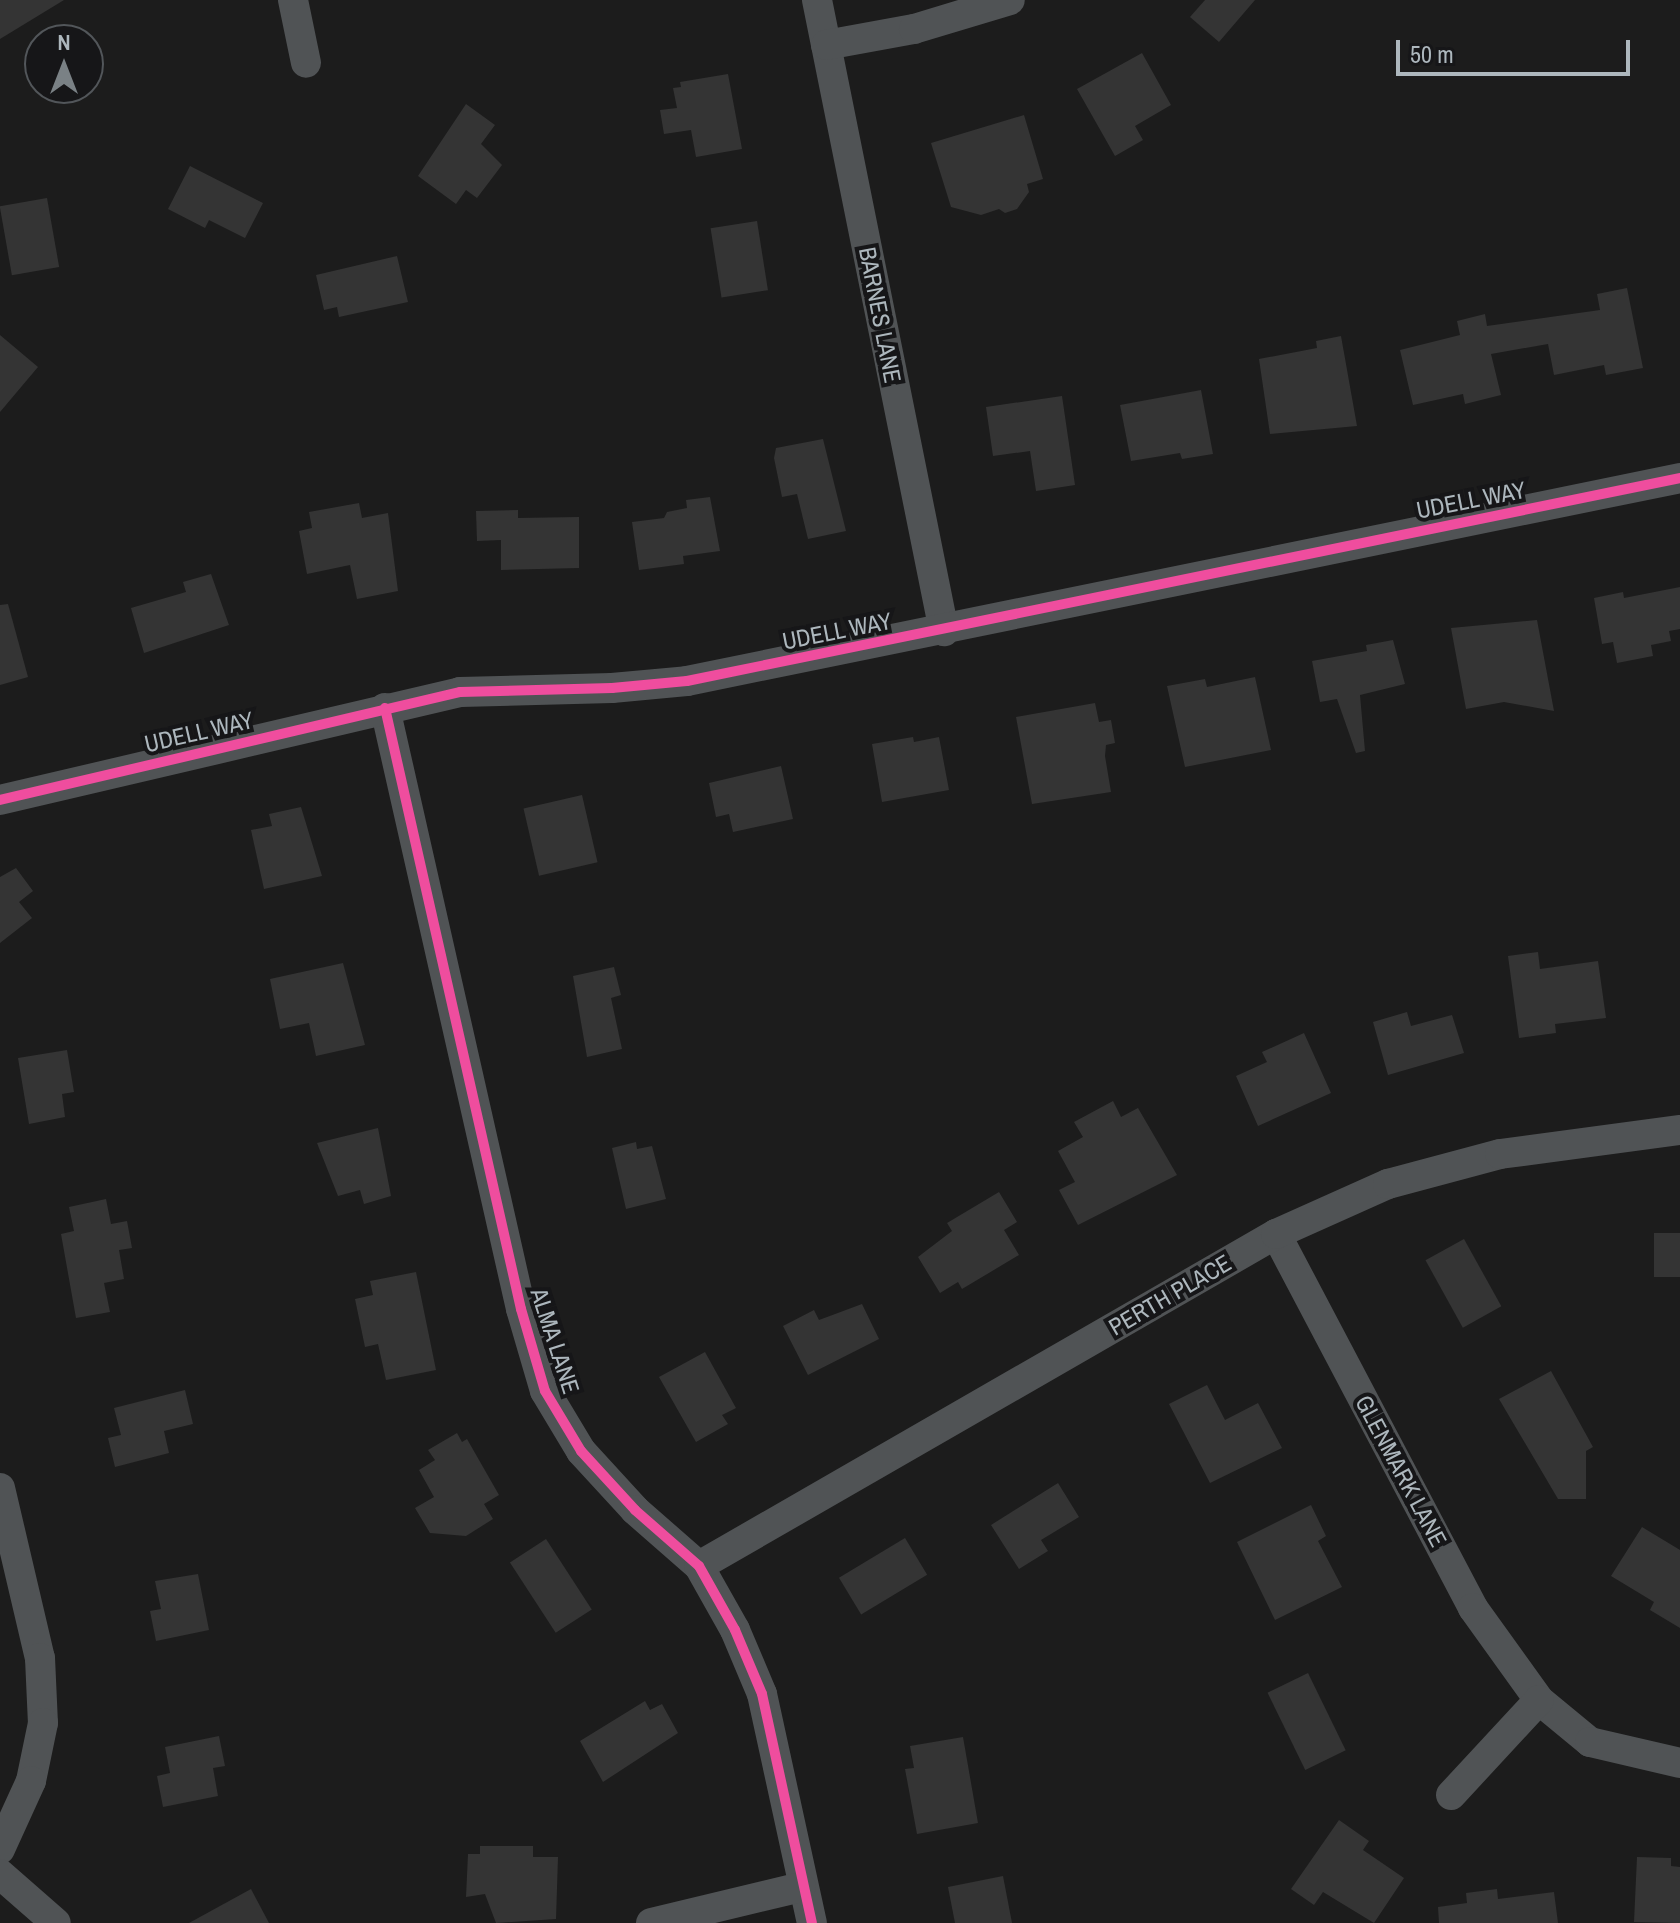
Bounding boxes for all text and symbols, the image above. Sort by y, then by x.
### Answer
north arrow [24,24,104,104]
scale bar [1400,24,1634,74]
text: N [57,27,71,57]
text: 50 m [1410,38,1454,70]
street label: BARNES LANE [853,245,907,385]
street label: UDELL WAY [1413,475,1529,525]
street label: UDELL WAY [779,606,895,656]
street label: UDELL WAY [141,705,257,759]
street label: PERTH PLACE [1104,1248,1236,1342]
street label: ALMA LANE [524,1284,586,1398]
street label: GLENMARK LANE [1349,1390,1453,1552]

